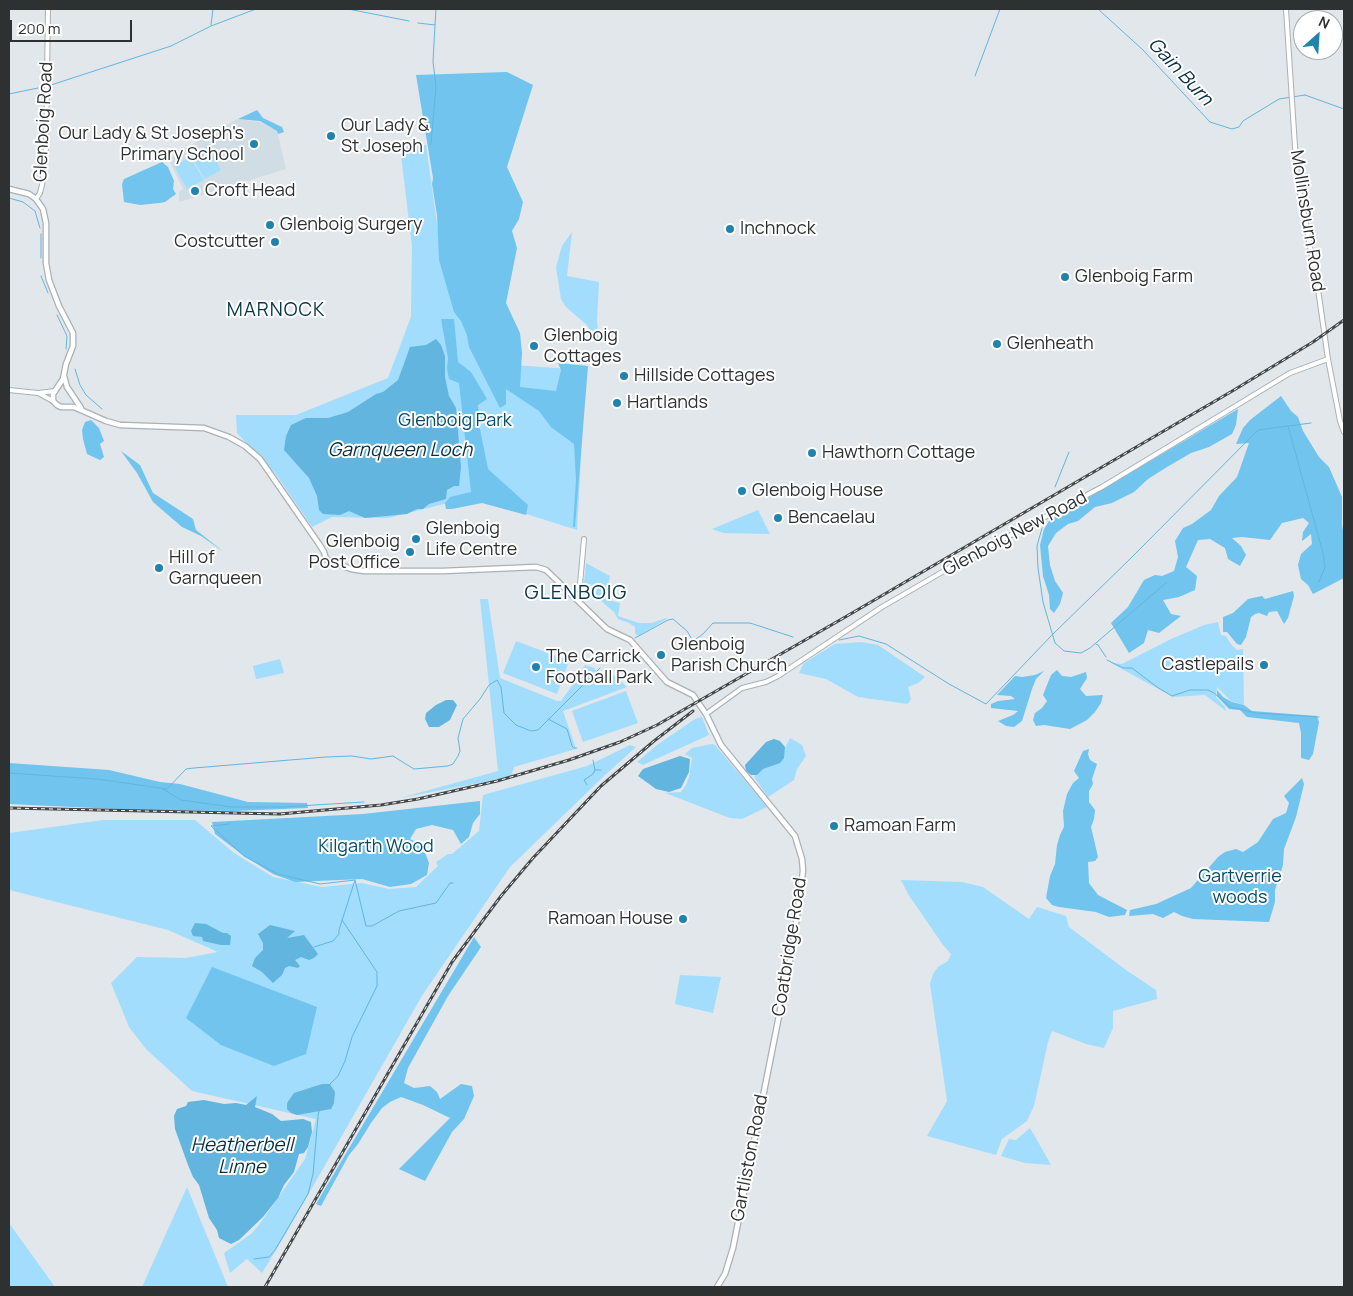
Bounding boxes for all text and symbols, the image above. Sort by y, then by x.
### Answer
scale bar [12,10,135,42]
north arrow [1293,10,1343,60]
text: N [1316,11,1333,33]
text: 200 m [18,18,61,39]
water label: Gain Burn [1143,33,1217,111]
street label: Glenboig Road [30,61,58,183]
place label: Our Lady & St Joseph [341,115,429,158]
place label: Our Lady & St Joseph's Primary School [59,123,244,166]
marker: Our Lady & St Joseph [325,130,337,142]
marker: Our Lady & St Joseph's Primary School [248,138,260,150]
street label: Mollinsburn Road [1285,149,1329,293]
place label: Croft Head [205,180,295,202]
marker: Croft Head [189,185,201,197]
place label: Glenboig Surgery [280,214,423,236]
place label: Inchnock [740,218,816,240]
marker: Glenboig Surgery [264,219,276,231]
marker: Inchnock [724,223,736,235]
place label: Costcutter [174,231,265,253]
marker: Costcutter [269,236,281,248]
place label: Glenboig Farm [1075,266,1193,288]
marker: Glenboig Farm [1059,271,1071,283]
district label: MARNOCK [226,300,326,322]
place label: Glenboig Cottages [544,325,621,368]
place label: Glenheath [1007,333,1094,355]
marker: Glenheath [991,338,1003,350]
marker: Glenboig Cottages [528,340,540,352]
place label: Hillside Cottages [634,365,775,387]
marker: Hillside Cottages [618,370,630,382]
place label: Hartlands [627,392,708,414]
marker: Hartlands [611,397,623,409]
park label: Glenboig Park [398,410,512,432]
water label: Garnqueen Loch [328,440,472,462]
place label: Hawthorn Cottage [822,442,975,464]
marker: Hawthorn Cottage [806,447,818,459]
place label: Glenboig House [752,480,883,502]
marker: Glenboig House [736,485,748,497]
street label: Glenboig New Road [939,487,1091,581]
place label: Bencaelau [788,507,875,529]
marker: Bencaelau [772,512,784,524]
place label: Glenboig Life Centre [426,518,517,560]
place label: Glenboig Post Office [309,531,400,574]
marker: Glenboig Life Centre [410,533,422,545]
marker: Glenboig Post Office [404,546,416,558]
place label: Hill of Garnqueen [169,547,262,590]
marker: Hill of Garnqueen [153,562,165,574]
district label: GLENBOIG [524,581,628,605]
place label: Glenboig Parish Church [671,634,787,676]
place label: The Carrick Football Park [546,646,652,689]
marker: Glenboig Parish Church [655,649,667,661]
place label: Castlepails [1161,654,1254,676]
marker: Castlepails [1258,659,1270,671]
marker: The Carrick Football Park [530,661,542,673]
place label: Ramoan Farm [844,815,956,837]
marker: Ramoan Farm [828,820,840,832]
park label: Kilgarth Wood [318,836,434,858]
park label: Gartverrie woods [1198,866,1282,909]
street label: Coatbridge Road [768,876,812,1018]
place label: Ramoan House [548,908,673,930]
marker: Ramoan House [677,913,689,925]
street label: Gartliston Road [727,1093,773,1223]
water label: Heatherbell Linne [191,1135,293,1179]

